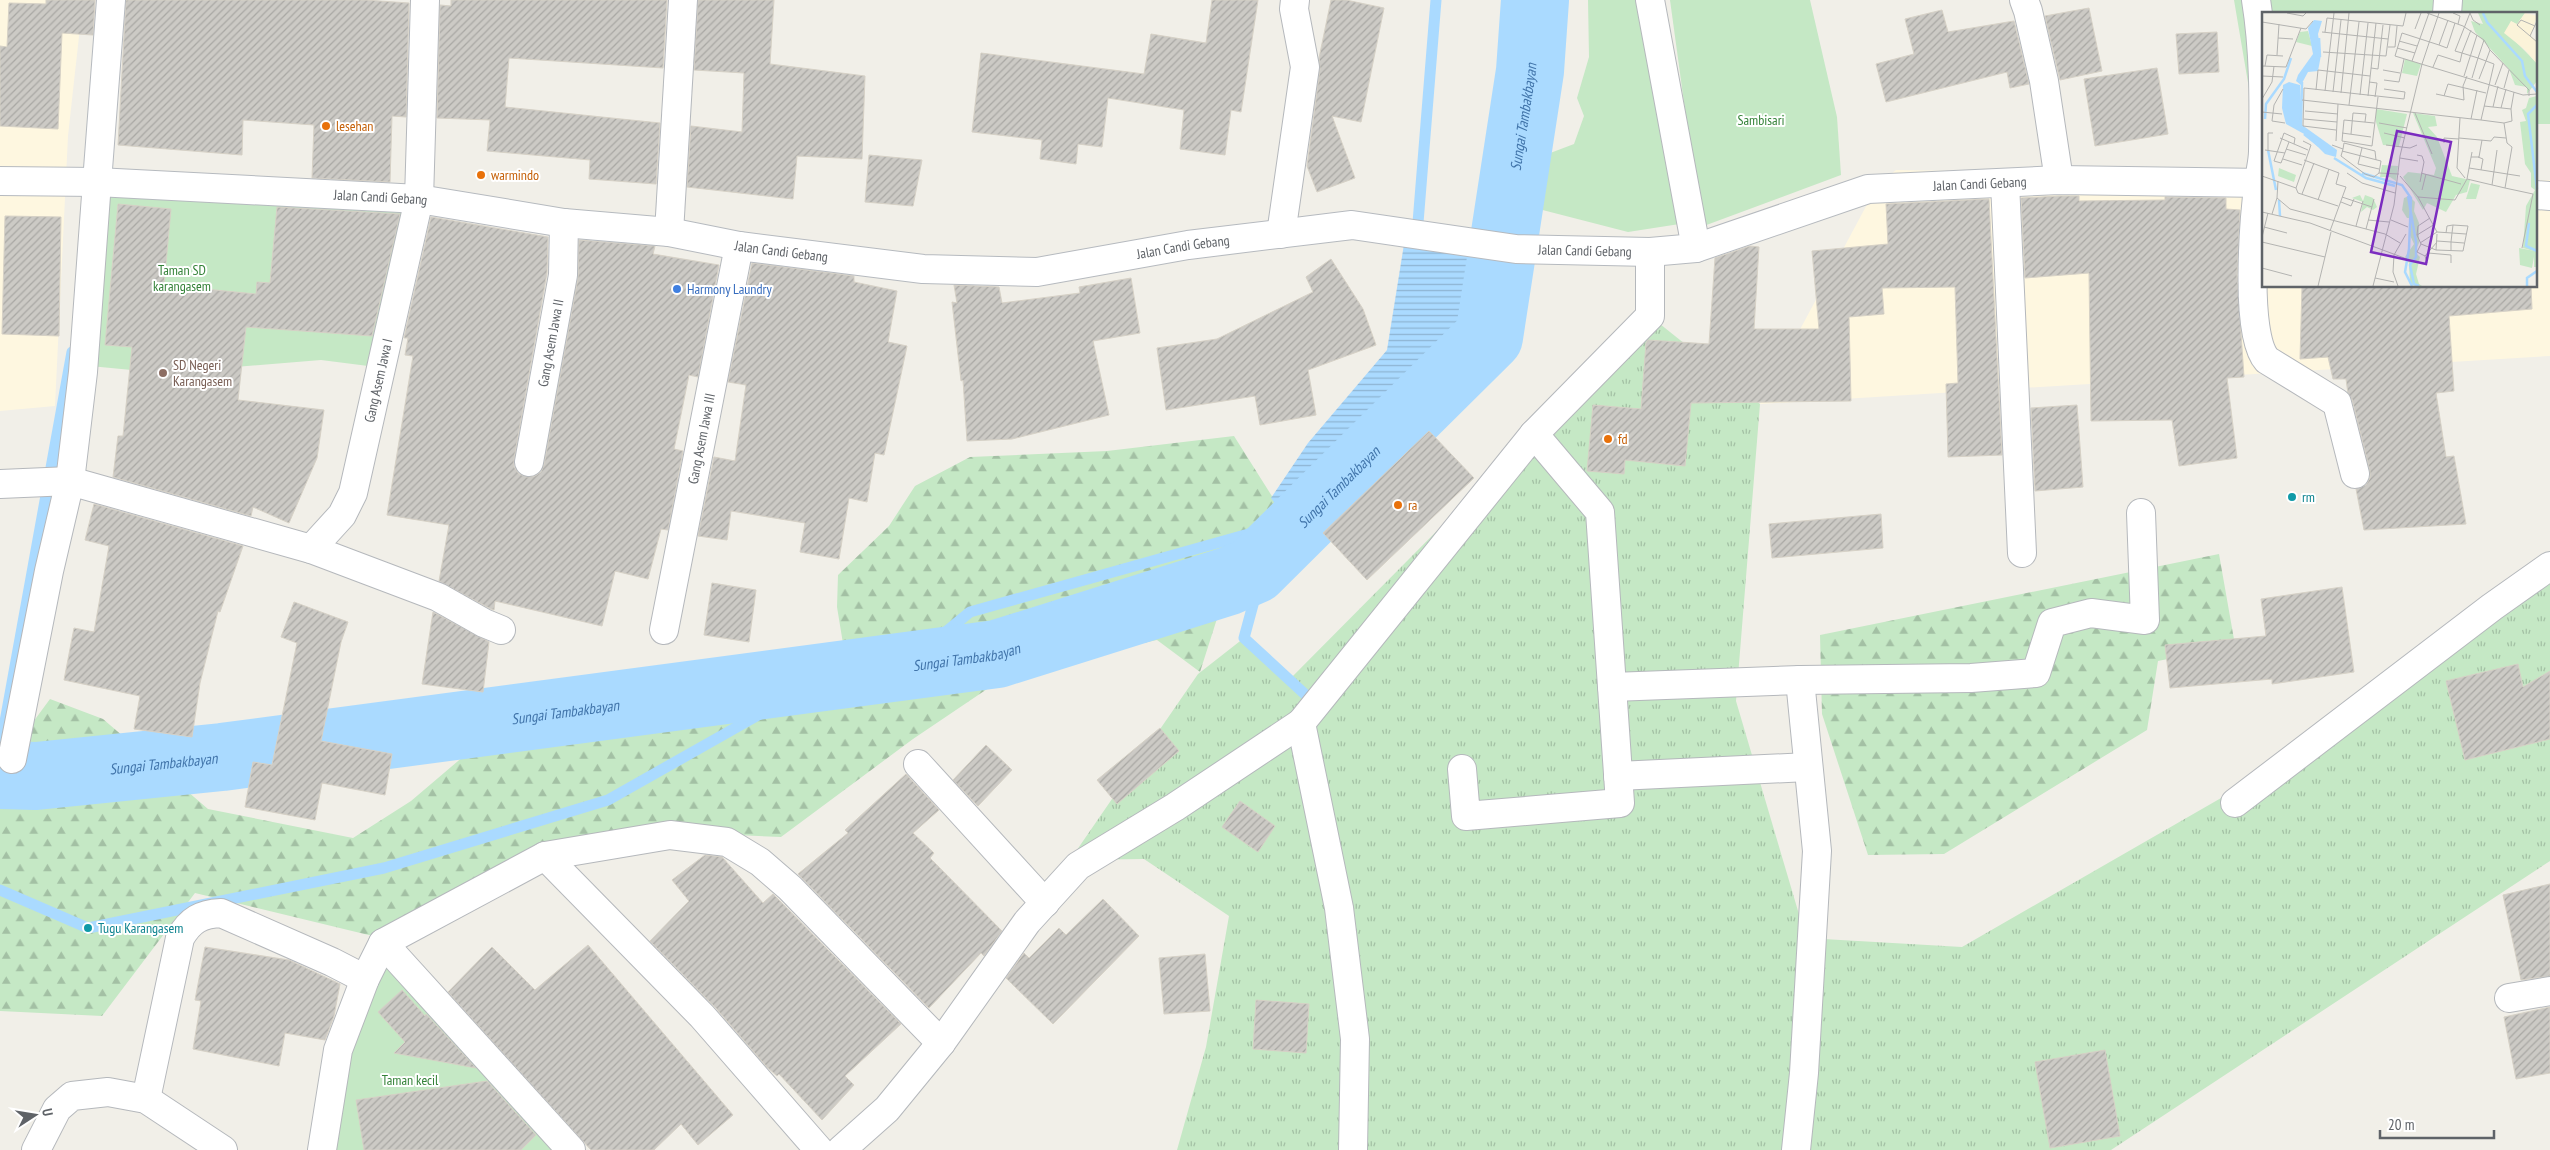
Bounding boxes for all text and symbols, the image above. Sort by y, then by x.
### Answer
inset map [2262,12,2538,288]
water label: Sungai Tambakbayan [1505,61,1540,172]
park label: Sambisari [1737,111,1785,129]
place label: lesehan [336,117,373,135]
marker: lesehan [320,120,332,132]
place label: warmindo [491,166,539,184]
marker: warmindo [475,169,487,181]
street label: Jalan Candi Gebang [1932,173,2027,195]
street label: Jalan Candi Gebang [332,185,429,209]
street label: Jalan Candi Gebang [1134,231,1231,263]
street label: Jalan Candi Gebang [732,236,829,266]
street label: Jalan Candi Gebang [1537,240,1632,261]
park label: Taman SD karangasem [153,261,211,295]
place label: Harmony Laundry [687,280,772,298]
marker: Harmony Laundry [671,283,683,295]
street label: Gang Asem Jawa II [534,298,567,388]
street label: Gang Asem Jawa I [360,337,396,424]
place label: SD Negeri Karangasem [173,356,232,390]
marker: SD Negeri Karangasem [157,367,169,379]
street label: Gang Asem Jawa III [684,392,719,486]
place label: fd [1618,430,1628,448]
marker: fd [1602,433,1614,445]
water label: Sungai Tambakbayan [1293,441,1384,531]
place label: rm [2302,488,2315,506]
marker: rm [2286,491,2298,503]
place label: ra [1408,496,1417,514]
marker: ra [1392,499,1404,511]
water label: Sungai Tambakbayan [911,637,1024,675]
water label: Sungai Tambakbayan [510,695,621,728]
water label: Sungai Tambakbayan [108,748,220,778]
place label: Tugu Karangasem [98,919,183,937]
marker: Tugu Karangasem [82,922,94,934]
park label: Taman kecil [382,1071,439,1089]
north arrow [10,1090,60,1140]
text: U [38,1107,57,1118]
scale bar [2380,1108,2494,1140]
text: 20 m [2388,1115,2414,1134]

